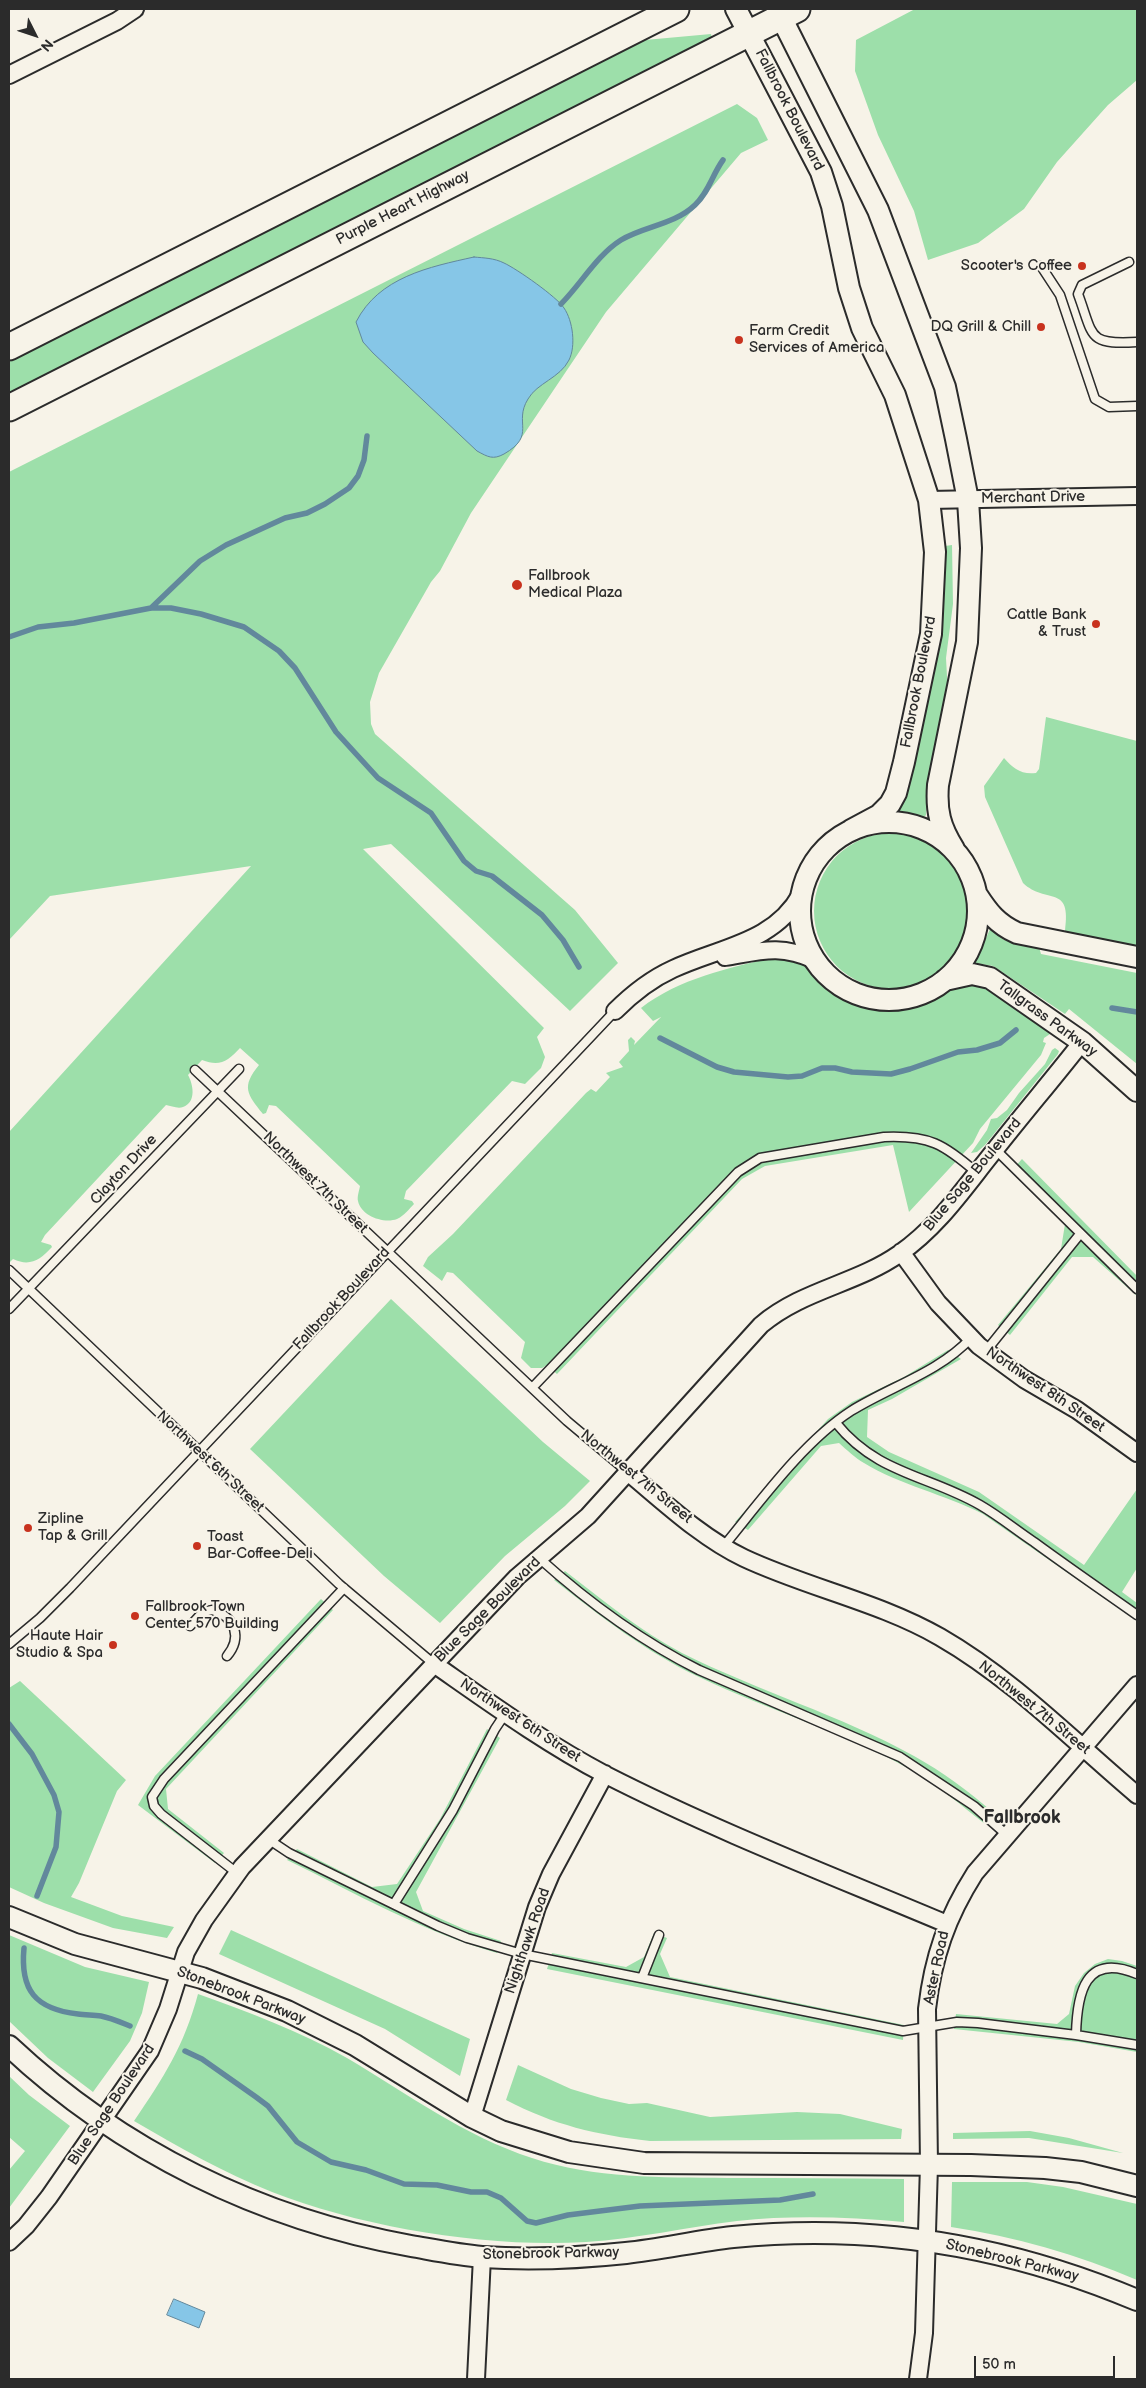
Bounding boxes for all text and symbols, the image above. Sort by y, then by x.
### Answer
north arrow [10,10,60,60]
text: N [37,36,57,55]
street label: Fallbrook Boulevard [751,46,827,174]
street label: Purple Heart Highway [333,167,473,249]
place label: Scooter's Coffee [961,257,1072,275]
marker: Scooter's Coffee [1076,260,1088,272]
place label: DQ Grill & Chill [930,318,1031,336]
marker: DQ Grill & Chill [1035,321,1047,333]
place label: Farm Credit Services of America [749,322,884,357]
marker: Farm Credit Services of America [733,334,745,346]
street label: Merchant Drive [981,488,1085,508]
place label: Fallbrook Medical Plaza [528,567,622,602]
marker: Fallbrook Medical Plaza [510,578,524,592]
place label: Cattle Bank & Trust [1007,606,1086,641]
street label: Fallbrook Boulevard [897,615,941,749]
marker: Cattle Bank & Trust [1090,618,1102,630]
street label: Tallgrass Parkway [994,977,1100,1061]
street label: Blue Sage Boulevard [920,1115,1026,1235]
street label: Northwest 7th Street [259,1128,371,1238]
street label: Clayton Drive [87,1131,161,1209]
street label: Fallbrook Boulevard [290,1244,394,1354]
street label: Northwest 8th Street [982,1343,1108,1437]
street label: Northwest 6th Street [153,1408,267,1516]
street label: Northwest 7th Street [576,1426,696,1528]
place label: Zipline Tap & Grill [38,1510,108,1545]
marker: Zipline Tap & Grill [22,1522,34,1534]
place label: Toast Bar-Coffee-Deli [207,1528,313,1563]
marker: Toast Bar-Coffee-Deli [191,1540,203,1552]
street label: Blue Sage Boulevard [431,1553,545,1667]
place label: Fallbrook Town Center 570 Building [145,1598,279,1633]
marker: Fallbrook Town Center 570 Building [129,1610,141,1622]
place label: Haute Hair Studio & Spa [16,1627,103,1662]
marker: Haute Hair Studio & Spa [107,1639,119,1651]
street label: Northwest 7th Street [974,1657,1094,1759]
street label: Northwest 6th Street [456,1675,584,1767]
district label: Fallbrook [983,1807,1061,1829]
street label: Nighthawk Road [501,1886,555,1996]
street label: Aster Road [920,1930,954,2006]
street label: Stonebrook Parkway [174,1963,308,2029]
street label: Blue Sage Boulevard [65,2041,159,2169]
street label: Stonebrook Parkway [944,2236,1080,2286]
street label: Stonebrook Parkway [483,2244,619,2264]
scale bar [976,2346,1117,2378]
text: 50 m [982,2355,1016,2374]

